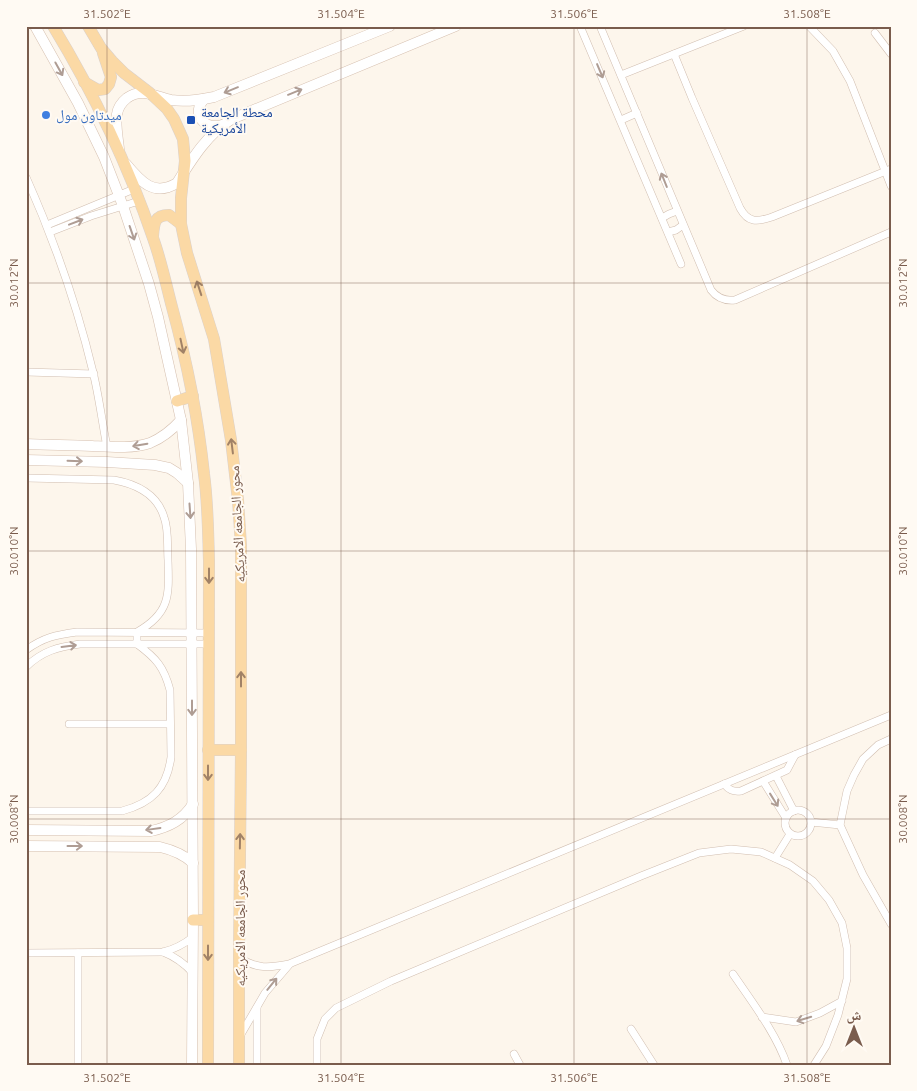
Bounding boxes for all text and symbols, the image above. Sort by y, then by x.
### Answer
text: 31.502°E [83,7,131,20]
text: 31.504°E [317,7,365,20]
text: 31.506°E [550,7,598,20]
text: 31.508°E [783,7,831,20]
one-way arrow [54,61,64,76]
one-way arrow [596,63,605,78]
one-way arrow [224,87,239,96]
one-way arrow [287,87,302,97]
place label: محطة الجامعة الأمريكية [201,104,273,137]
place label: ميدتاون مول [56,107,122,124]
marker: ميدتاون مول [40,109,52,121]
marker: محطة الجامعة الأمريكية [185,114,197,126]
one-way arrow [659,173,669,188]
one-way arrow [68,217,84,226]
one-way arrow [128,225,137,240]
text: 30.012°N [7,258,20,308]
text: 30.012°N [896,258,909,308]
one-way arrow [194,280,203,296]
one-way arrow [178,337,187,353]
one-way arrow [227,439,237,455]
one-way arrow [132,440,148,450]
one-way arrow [66,456,83,466]
street label: محور الجامعه الامريكيه [226,465,249,583]
one-way arrow [185,503,195,519]
text: 30.010°N [7,526,20,576]
text: 30.010°N [896,526,909,576]
one-way arrow [204,568,214,584]
one-way arrow [60,640,76,650]
one-way arrow [236,671,246,687]
one-way arrow [187,700,197,716]
one-way arrow [203,765,213,781]
one-way arrow [770,792,780,806]
text: 30.008°N [7,794,20,844]
text: 30.008°N [896,794,909,844]
one-way arrow [146,825,162,835]
one-way arrow [235,833,245,850]
one-way arrow [66,841,83,851]
street label: محور الجامعه الامريكيه [232,870,249,986]
one-way arrow [203,945,213,961]
one-way arrow [266,978,277,991]
north arrow [830,1004,880,1054]
text: ش [847,1007,862,1024]
one-way arrow [796,1015,812,1025]
text: 31.502°E [83,1071,131,1084]
text: 31.504°E [317,1071,365,1084]
text: 31.506°E [550,1071,598,1084]
text: 31.508°E [783,1071,831,1084]

